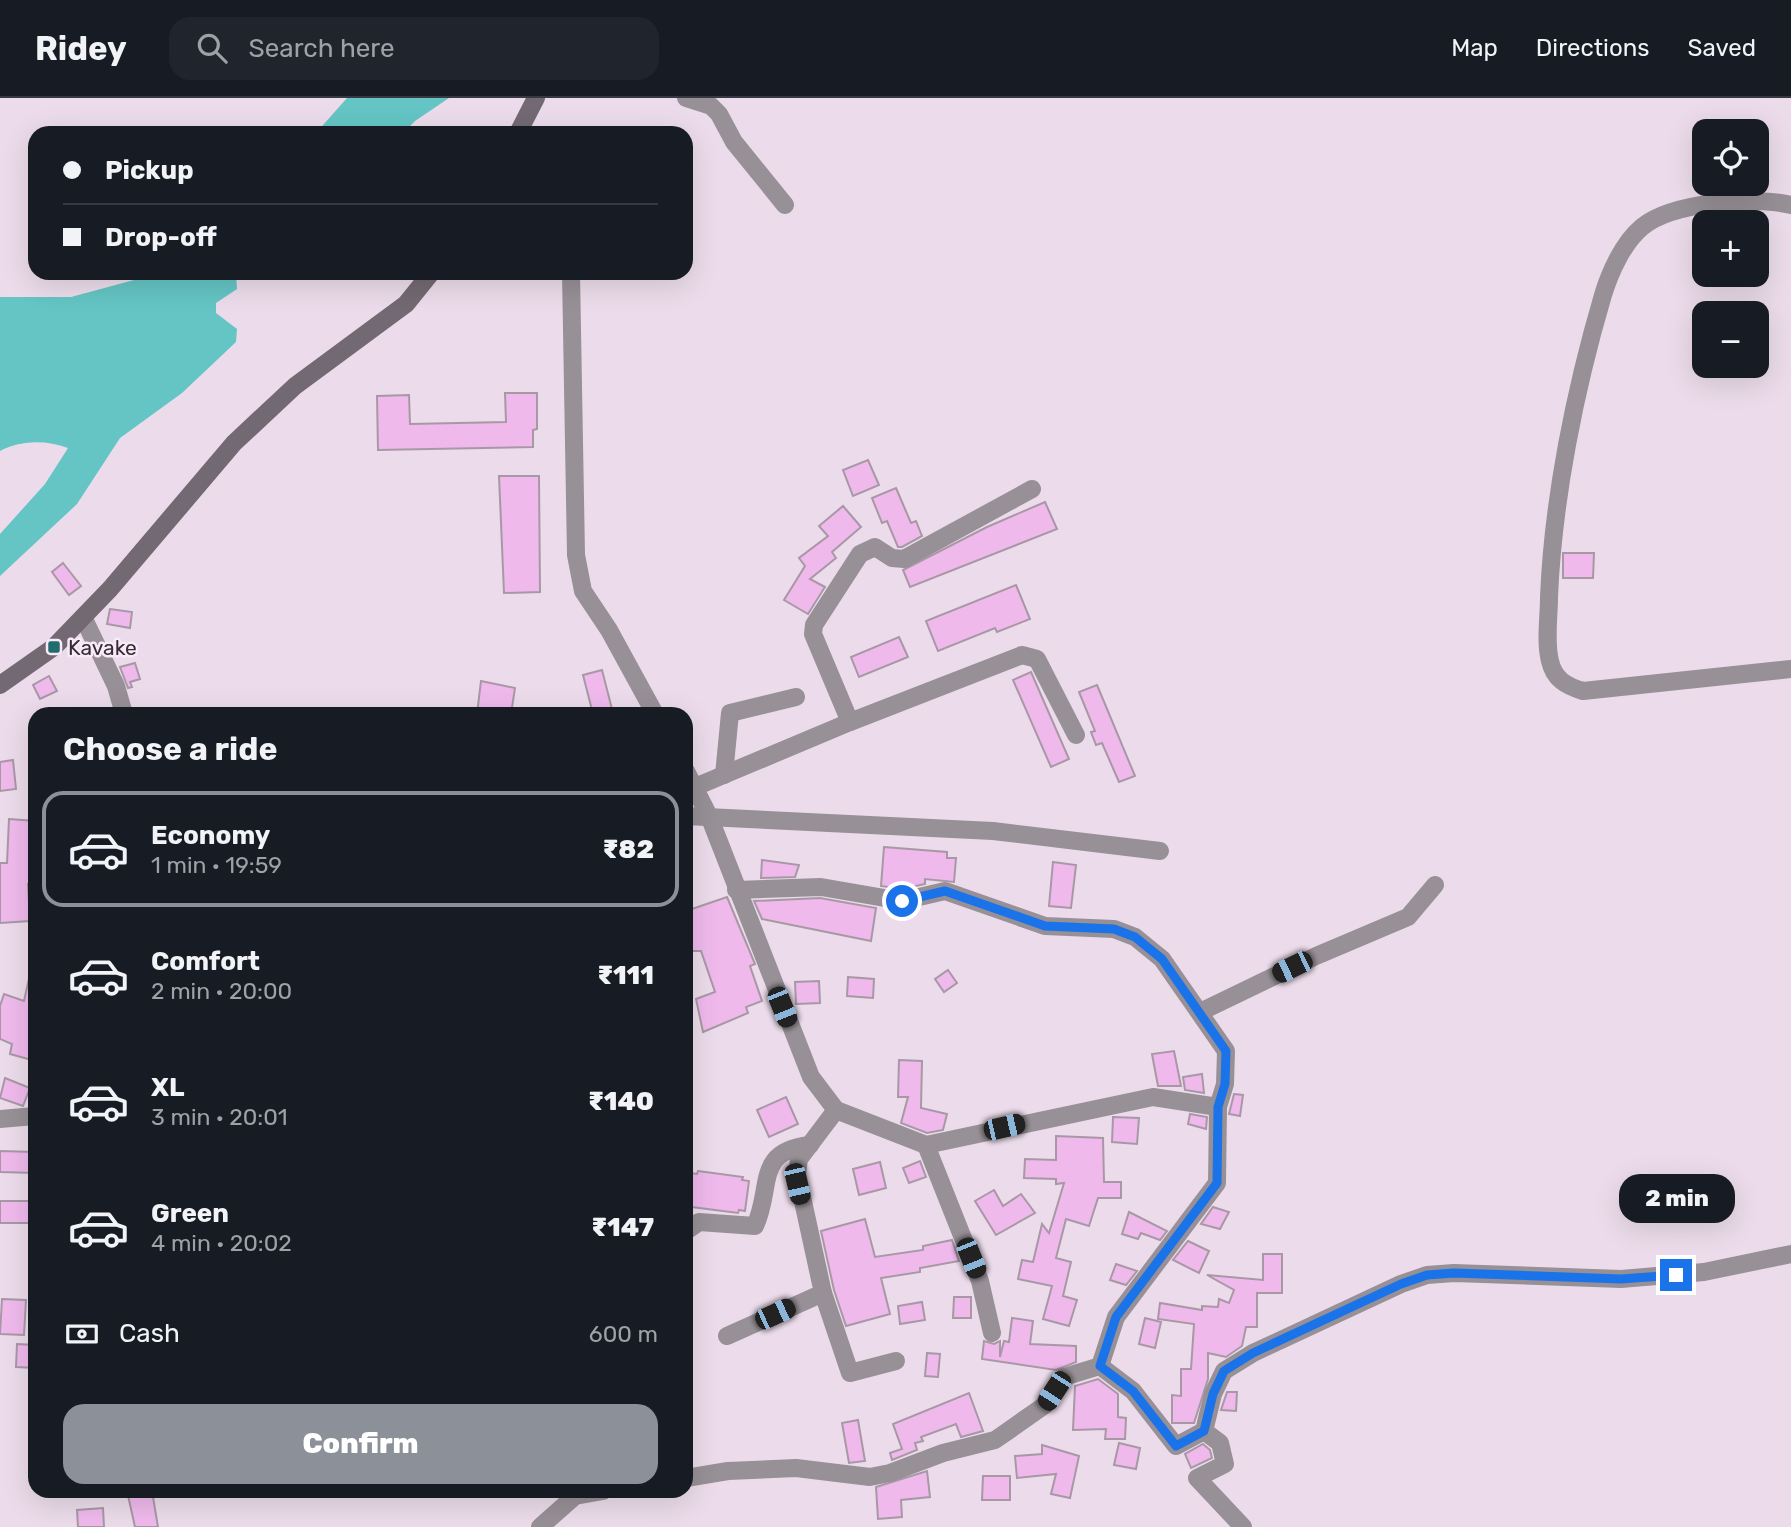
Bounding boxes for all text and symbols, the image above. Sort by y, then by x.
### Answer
search box [169,17,659,80]
text: Ridey [35,29,127,68]
icon: search [193,29,231,67]
text: Search here [249,33,394,64]
text: Map [1451,34,1498,62]
text: Directions [1536,34,1649,62]
text: Saved [1687,34,1756,62]
map controls [1692,119,1769,378]
button: locate [1692,119,1769,196]
text: Pickup [105,155,194,186]
button: + [1692,210,1769,287]
text: Drop-off [105,222,217,253]
button: − [1692,301,1769,378]
place label: Kavake [68,635,137,660]
marker: Kavake [46,639,62,655]
text: Choose a ride [63,730,277,768]
icon: car [67,818,130,881]
text: Economy [151,820,270,851]
text: ₹82 [603,834,654,865]
text: 1 min · 19:59 [151,851,282,879]
route start [886,885,918,917]
icon: car [67,944,130,1007]
text: Comfort [151,946,260,977]
car [1269,948,1316,986]
text: ₹111 [597,960,654,991]
text: 2 min · 20:00 [151,977,292,1005]
car [765,984,800,1030]
icon: car [67,1070,130,1133]
text: XL [151,1072,184,1103]
text: ₹140 [588,1086,654,1117]
text: 3 min · 20:01 [151,1103,288,1131]
car [982,1112,1027,1142]
car [783,1161,812,1207]
callout: 2 min [1618,1174,1734,1222]
text: 2 min [1645,1184,1709,1212]
icon: car [67,1196,130,1259]
text: Green [151,1198,229,1229]
text: ₹147 [591,1212,654,1243]
text: 4 min · 20:02 [151,1229,292,1257]
car [954,1235,989,1281]
route end [1660,1259,1692,1291]
car [752,1296,799,1332]
icon: cash [63,1315,101,1353]
text: Cash [119,1318,180,1349]
text: 600 m [589,1320,658,1348]
car [1034,1368,1075,1414]
button: Confirm [63,1404,658,1484]

